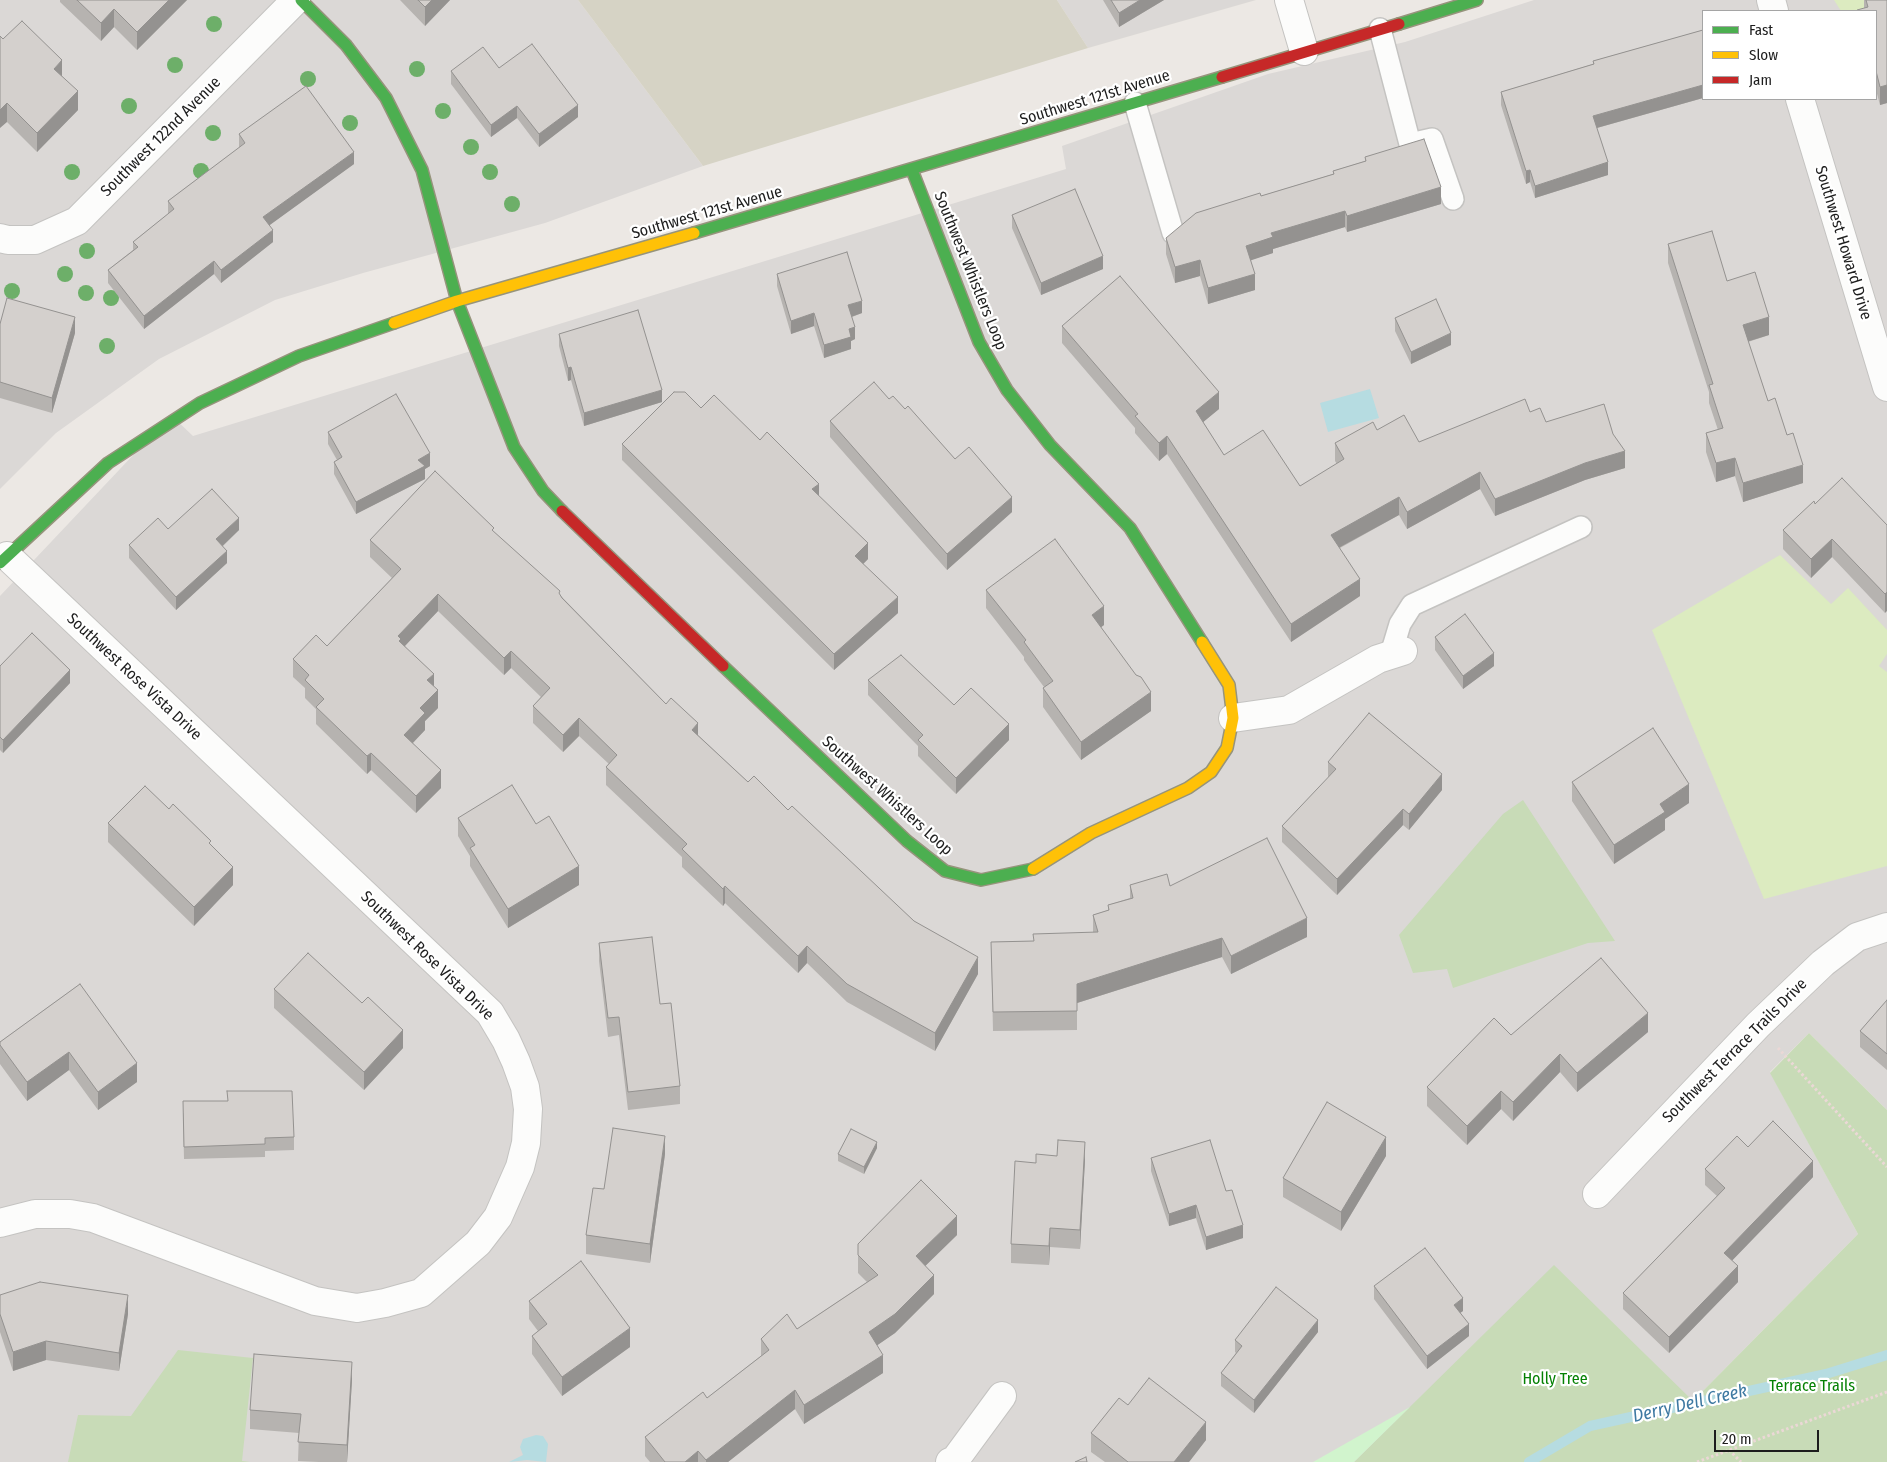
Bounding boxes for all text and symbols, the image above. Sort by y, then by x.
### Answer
legend [1702,10,1877,100]
text: Fast [1749,21,1773,39]
text: Slow [1749,46,1778,64]
street label: Southwest 121st Avenue [1018,66,1172,130]
text: Jam [1749,71,1772,89]
street label: Southwest 122nd Avenue [97,73,225,201]
street label: Southwest Howard Drive [1810,164,1876,322]
street label: Southwest 121st Avenue [630,182,784,244]
street label: Southwest Whistlers Loop [929,189,1011,353]
street label: Southwest Rose Vista Drive [63,609,205,745]
street label: Southwest Whistlers Loop [818,732,956,860]
street label: Southwest Rose Vista Drive [356,887,498,1025]
street label: Southwest Terrace Trails Drive [1659,975,1811,1127]
park label: Holly Tree [1522,1370,1588,1390]
park label: Terrace Trails [1769,1377,1855,1397]
water label: Derry Dell Creek [1631,1380,1749,1428]
scale bar [1717,1420,1822,1452]
text: 20 m [1722,1430,1752,1448]

